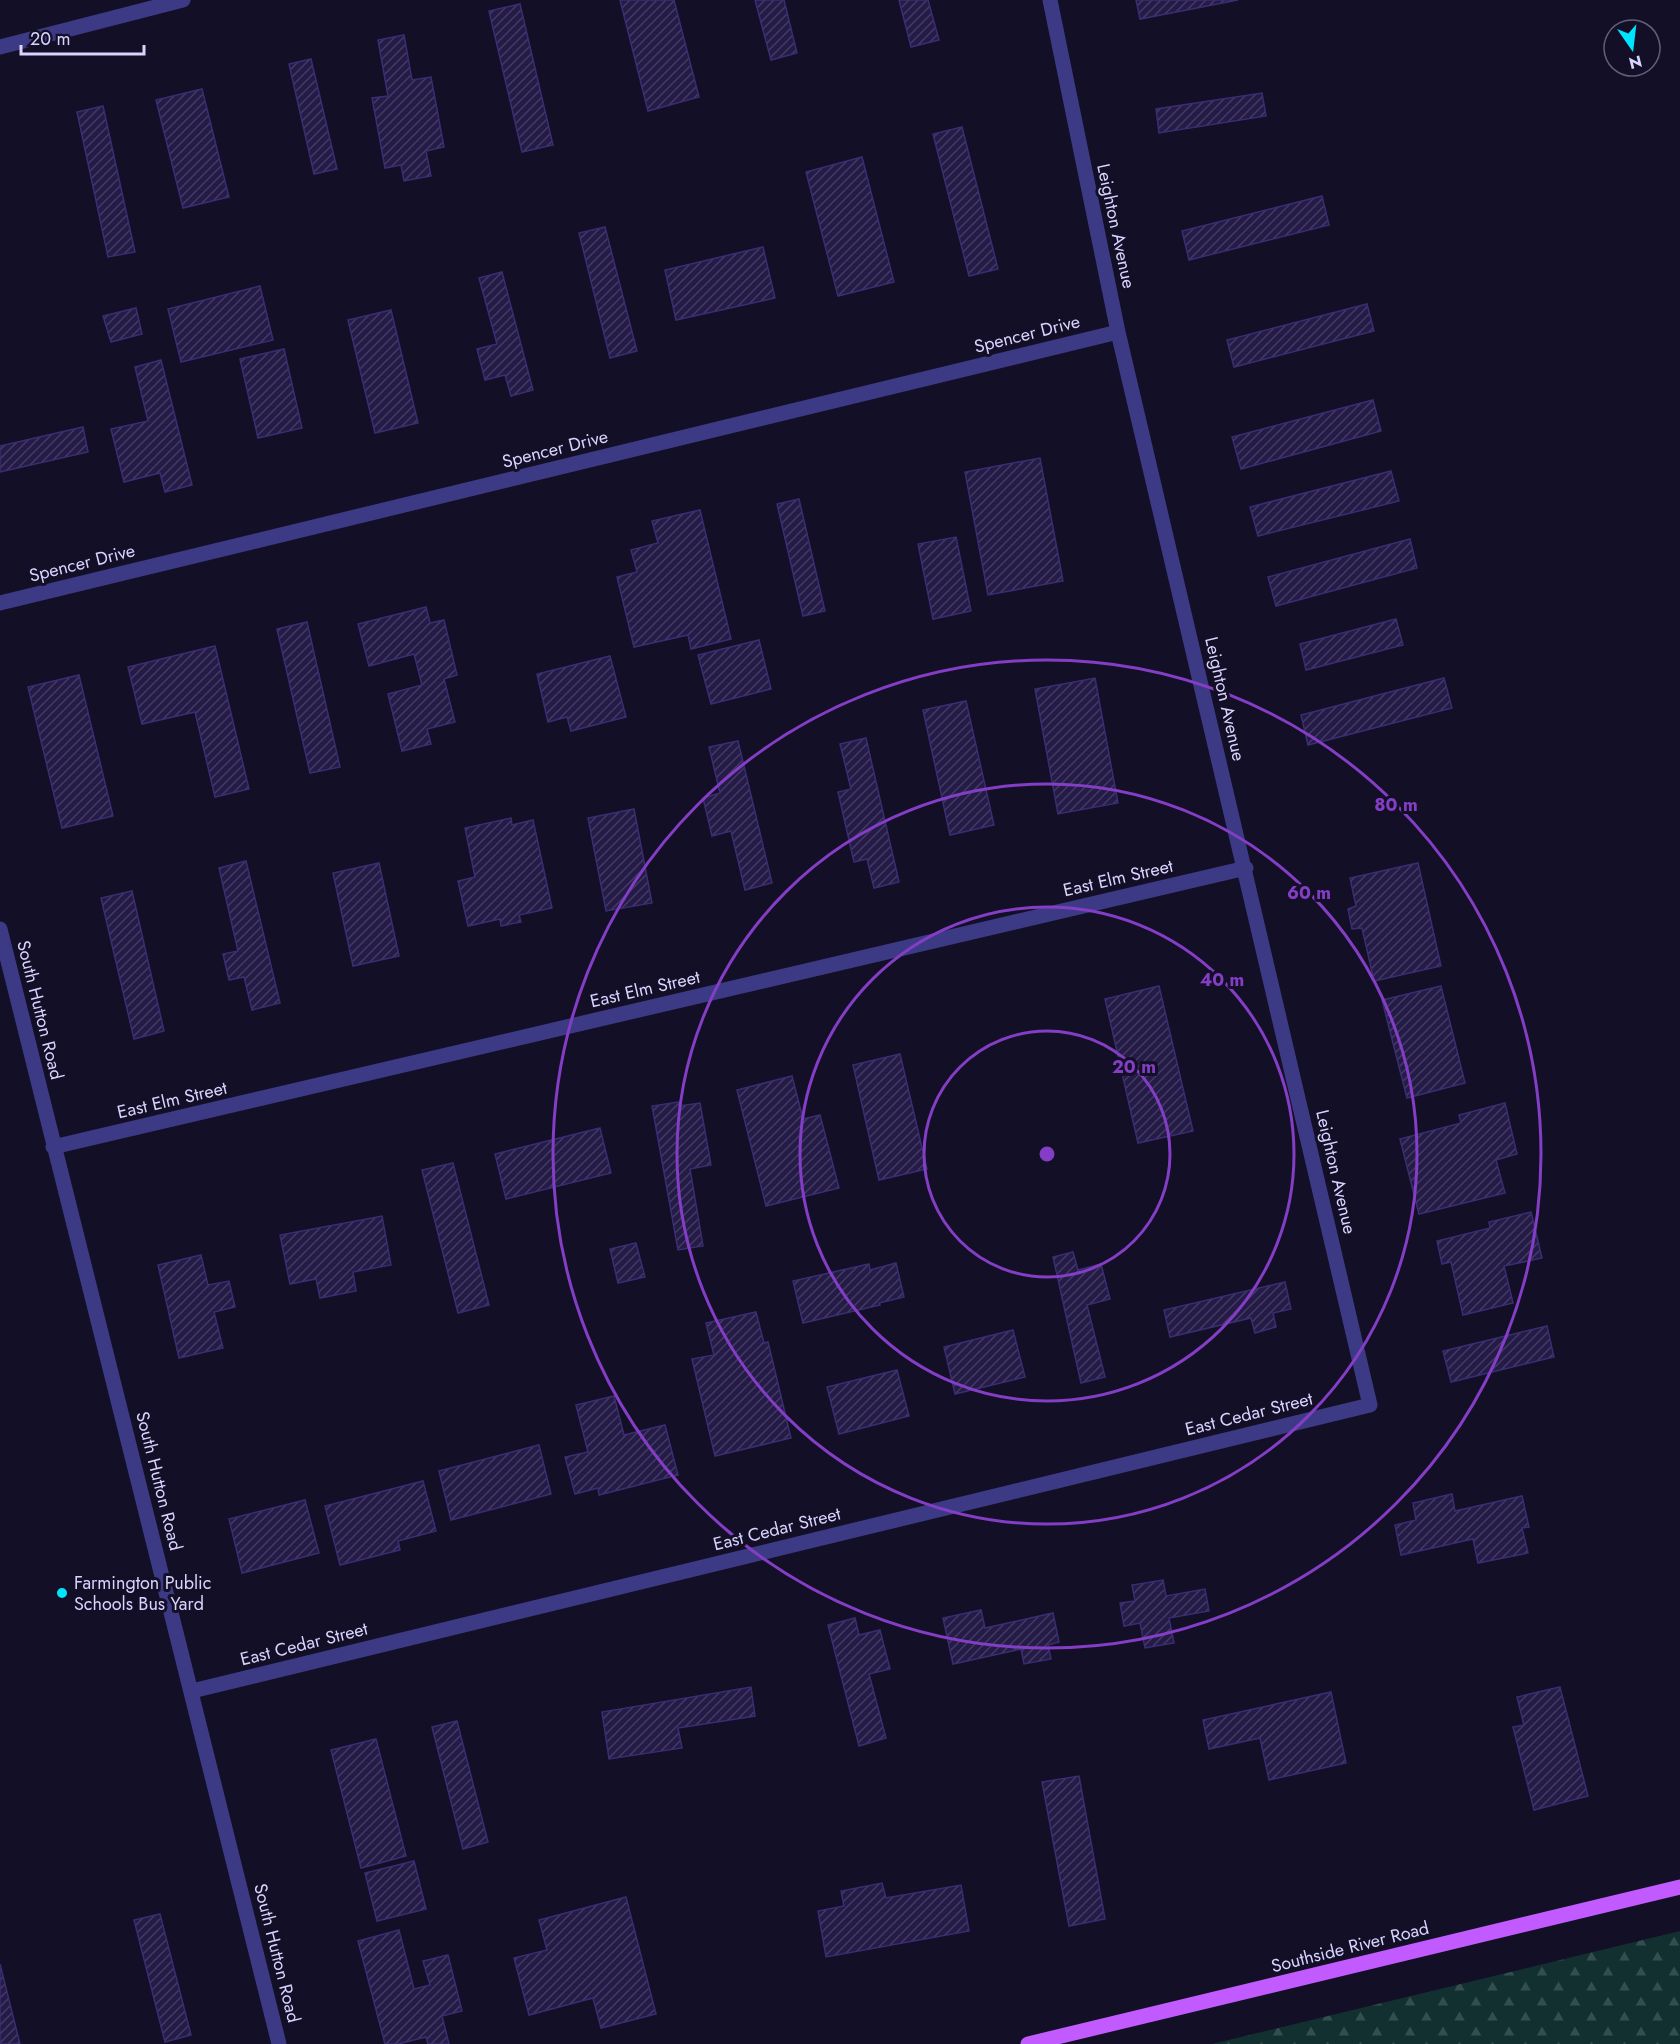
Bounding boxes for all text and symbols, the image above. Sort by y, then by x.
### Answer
scale bar [21,18,144,56]
north arrow [1602,18,1662,78]
text: 20 m [30,26,70,52]
text: N [1627,49,1644,75]
street label: Leighton Avenue [1090,161,1142,291]
street label: Spencer Drive [971,308,1083,360]
street label: Spencer Drive [499,423,611,475]
street label: Spencer Drive [26,537,138,589]
street label: Leighton Avenue [1198,634,1252,764]
text: 80 m [1374,792,1418,818]
street label: East Elm Street [1061,853,1176,903]
text: 60 m [1287,880,1331,906]
street label: South Hutton Road [10,938,70,1082]
street label: East Elm Street [588,964,703,1014]
text: 40 m [1200,967,1244,993]
text: 20 m [1112,1054,1156,1080]
street label: East Elm Street [115,1075,230,1125]
street label: Leighton Avenue [1309,1107,1363,1237]
centre of rings [1037,1144,1057,1164]
street label: East Cedar Street [1183,1385,1316,1442]
street label: South Hutton Road [129,1409,189,1553]
street label: East Cedar Street [711,1500,844,1557]
place label: Farmington Public Schools Bus Yard [74,1570,211,1617]
marker: Farmington Public Schools Bus Yard [55,1586,69,1600]
street label: East Cedar Street [238,1615,371,1672]
street label: South Hutton Road [247,1881,307,2025]
street label: Southside River Road [1268,1915,1432,1979]

